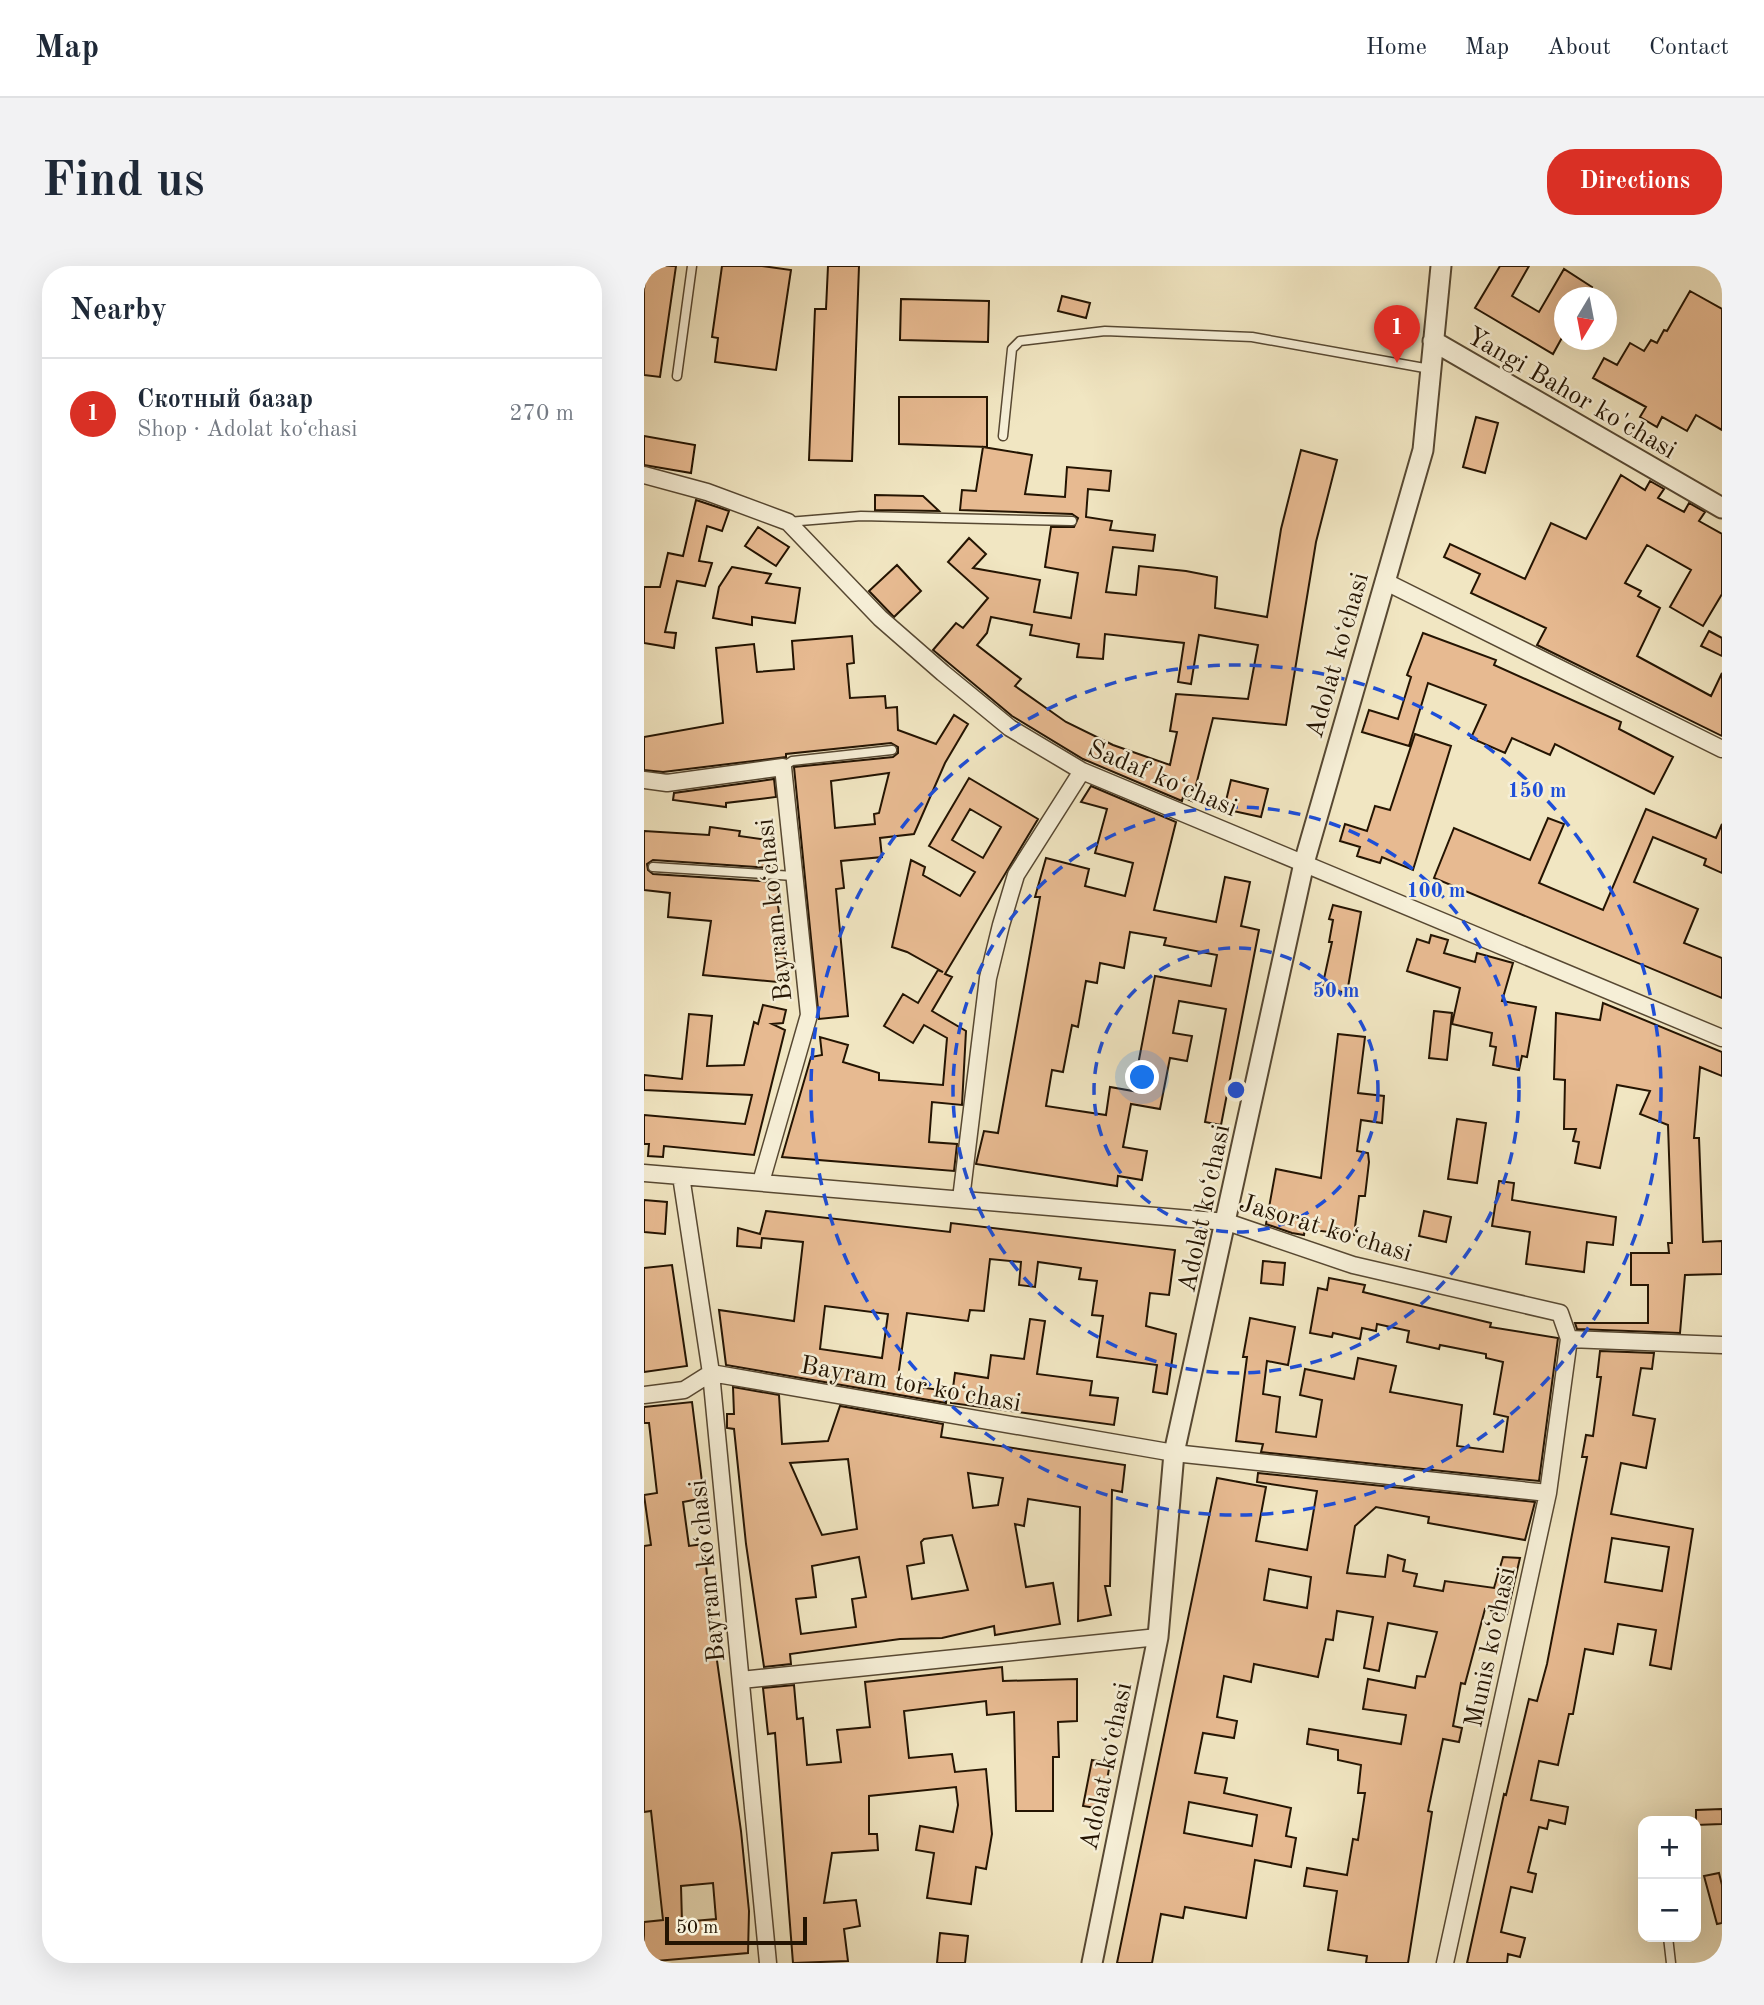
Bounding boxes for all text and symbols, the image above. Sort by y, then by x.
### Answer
text: Map [35,32,99,65]
text: Home [1366,36,1427,60]
text: Map [1465,36,1509,60]
text: About [1547,36,1611,60]
text: Contact [1649,36,1729,60]
button: Directions [1547,149,1722,215]
text: Find us [42,158,205,207]
north arrow [1554,287,1617,350]
text: Nearby [70,296,167,326]
pin: 1 [1374,305,1420,363]
street label: Yangi Bahor ko'chasi [1462,323,1680,464]
text: Скотный базар [137,387,313,413]
text: 1 [86,402,100,425]
text: 270 m [509,402,574,425]
text: Shop · Adolat koʻchasi [137,418,358,441]
street label: Adolat koʻchasi [1302,570,1374,741]
street label: Sadaf koʻchasi [1084,736,1241,822]
text: 150 m [1507,781,1567,802]
street label: Bayram koʻchasi [752,817,798,1003]
text: 100 m [1406,881,1466,902]
text: 50 m [1312,981,1360,1002]
your location [1125,1060,1159,1094]
centre of rings [1224,1078,1248,1102]
street label: Adolat koʻchasi [1174,1122,1235,1295]
street label: Jasorat koʻchasi [1236,1190,1415,1268]
street label: Bayram tor koʻchasi [798,1353,1023,1417]
street label: Bayram koʻchasi [685,1478,731,1664]
street label: Munis koʻchasi [1461,1565,1521,1730]
street label: Adolat koʻchasi [1076,1680,1137,1853]
map controls [1638,1816,1701,1942]
button: + [1638,1816,1701,1879]
button: − [1638,1879,1701,1942]
scale bar [665,1914,807,1946]
text: 50 m [676,1919,718,1938]

